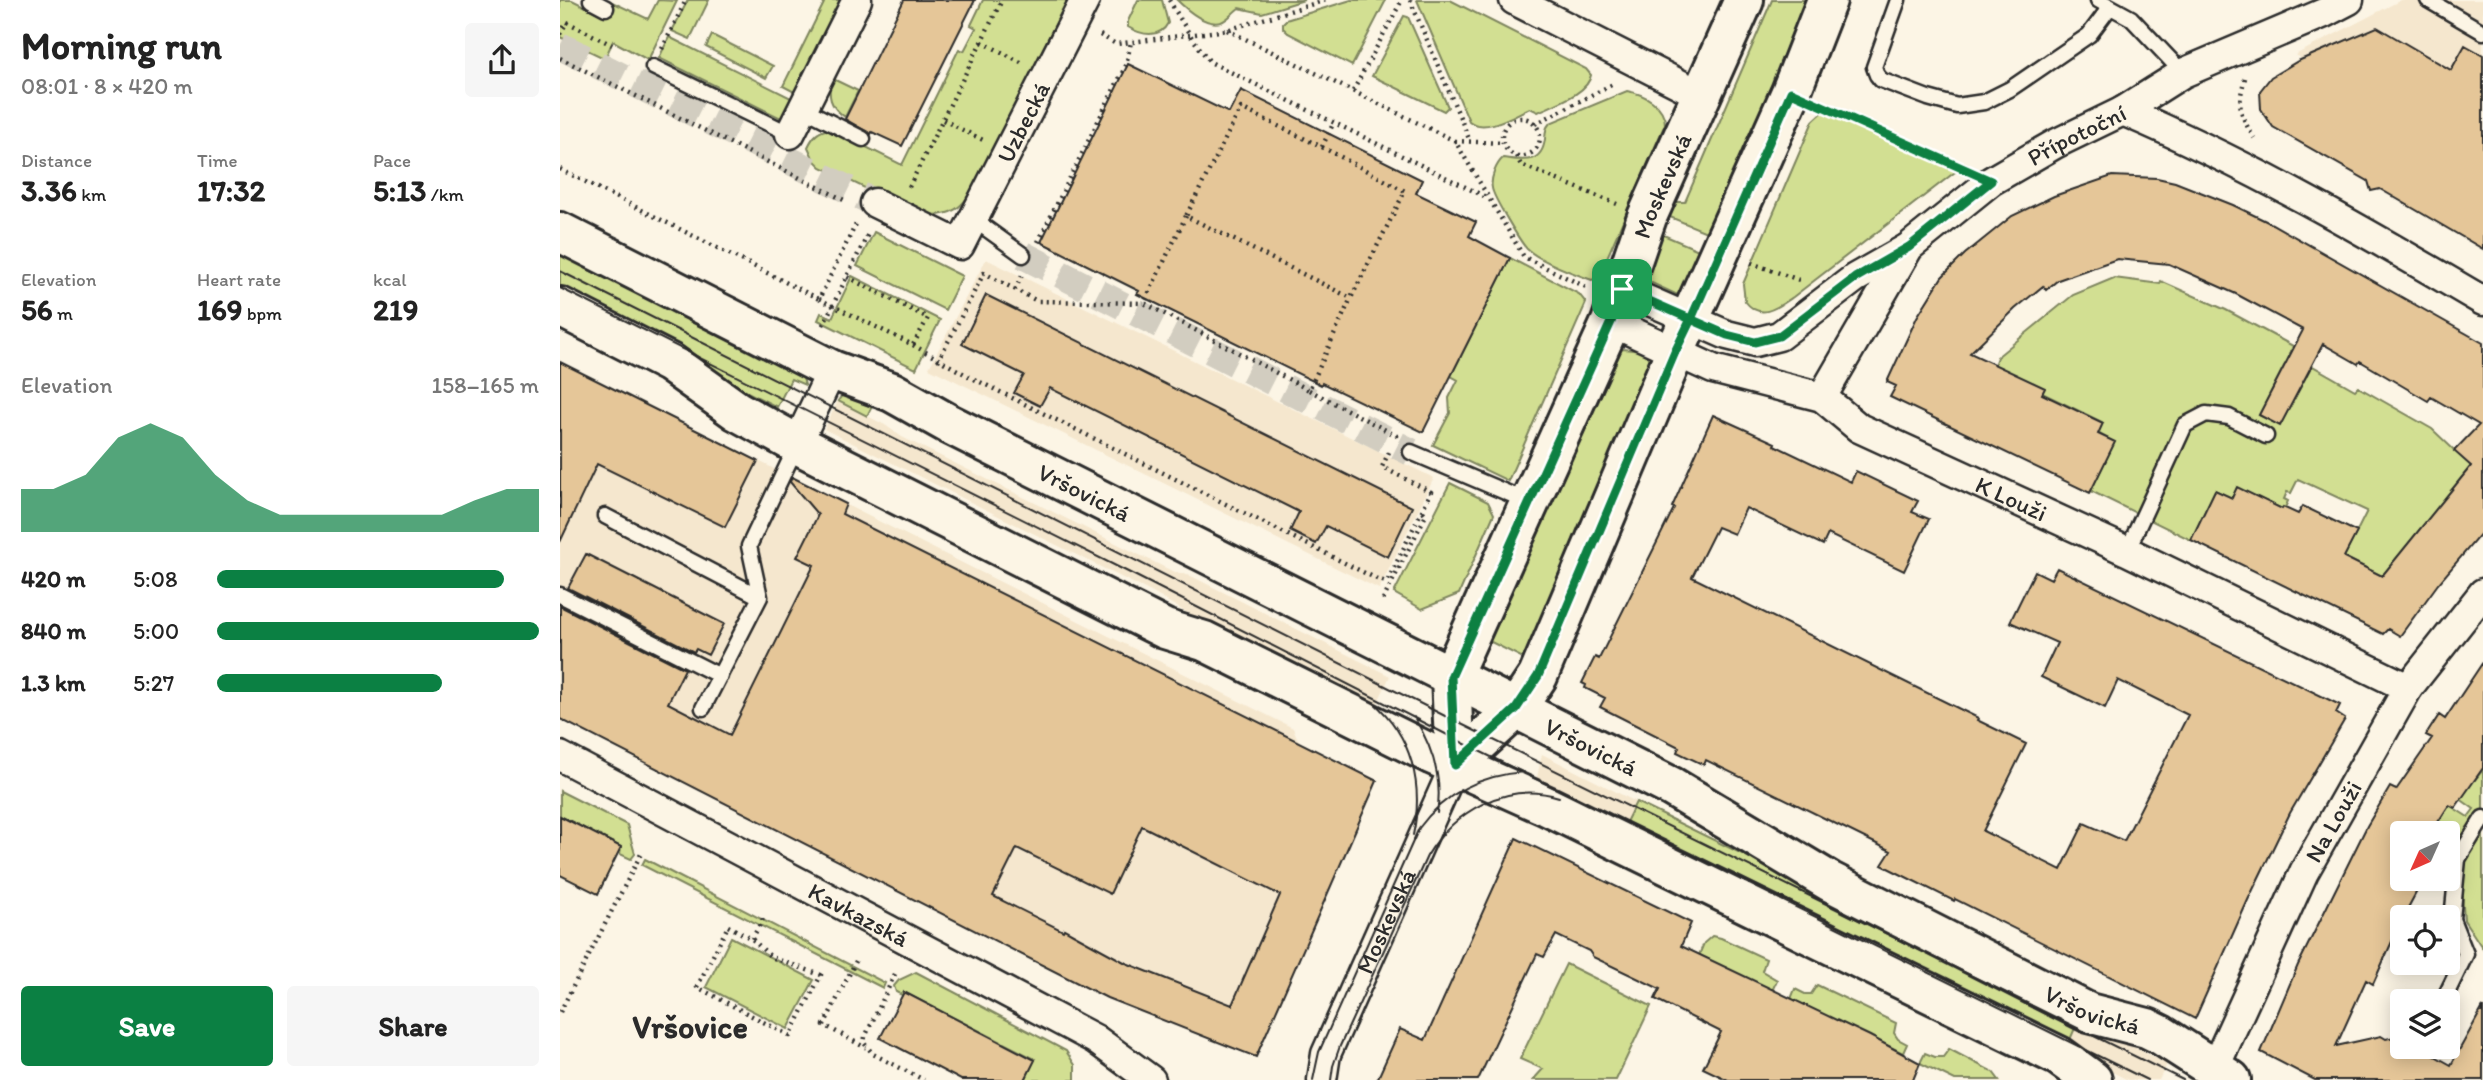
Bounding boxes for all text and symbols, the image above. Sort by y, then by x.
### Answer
text: Morning run [21,23,222,69]
button: share [465,23,539,97]
text: 08:01 · 8 × 420 m [21,72,193,100]
street label: Uzbecká [990,76,1056,167]
street label: Přípotoční [2022,97,2130,172]
street label: Moskevská [1626,128,1697,242]
text: Distance [21,149,92,172]
text: Time [197,149,238,172]
text: Pace [373,149,411,172]
text: 3.36 [21,172,77,209]
text: 17:32 [197,172,265,209]
text: 5:13 [373,172,426,209]
text: km [77,183,106,206]
text: /km [426,183,464,206]
pin [1592,259,1652,319]
text: Elevation [21,268,97,291]
text: Heart rate [197,268,281,291]
text: kcal [373,268,407,291]
icon: arrive [1603,270,1641,308]
text: 56 [21,291,53,328]
text: 169 [197,291,242,328]
text: 219 [373,291,418,328]
text: m [53,302,73,325]
text: bpm [242,302,282,325]
text: Elevation [21,371,112,399]
text: 158–165 m [431,371,539,399]
street label: Vršovická [1033,457,1136,528]
street label: K Louži [1971,469,2052,527]
text: 420 m [21,565,86,593]
text: 5:08 [133,565,177,593]
text: 840 m [21,617,86,645]
text: 5:00 [133,617,179,645]
text: 1.3 km [21,669,85,697]
text: 5:27 [133,669,174,697]
street label: Vršovická [1540,711,1643,782]
street label: Na Louži [2298,775,2367,867]
north arrow [2390,821,2460,891]
map controls [2390,821,2460,1059]
street label: Moskevská [1349,863,1422,978]
street label: Kavkazská [804,876,914,953]
button: locate [2390,905,2460,975]
street label: Vršovická [2040,978,2144,1040]
button: Save [21,986,273,1066]
button: Share [287,986,539,1066]
button: layers [2390,989,2460,1059]
district label: Vršovice [632,1008,748,1046]

